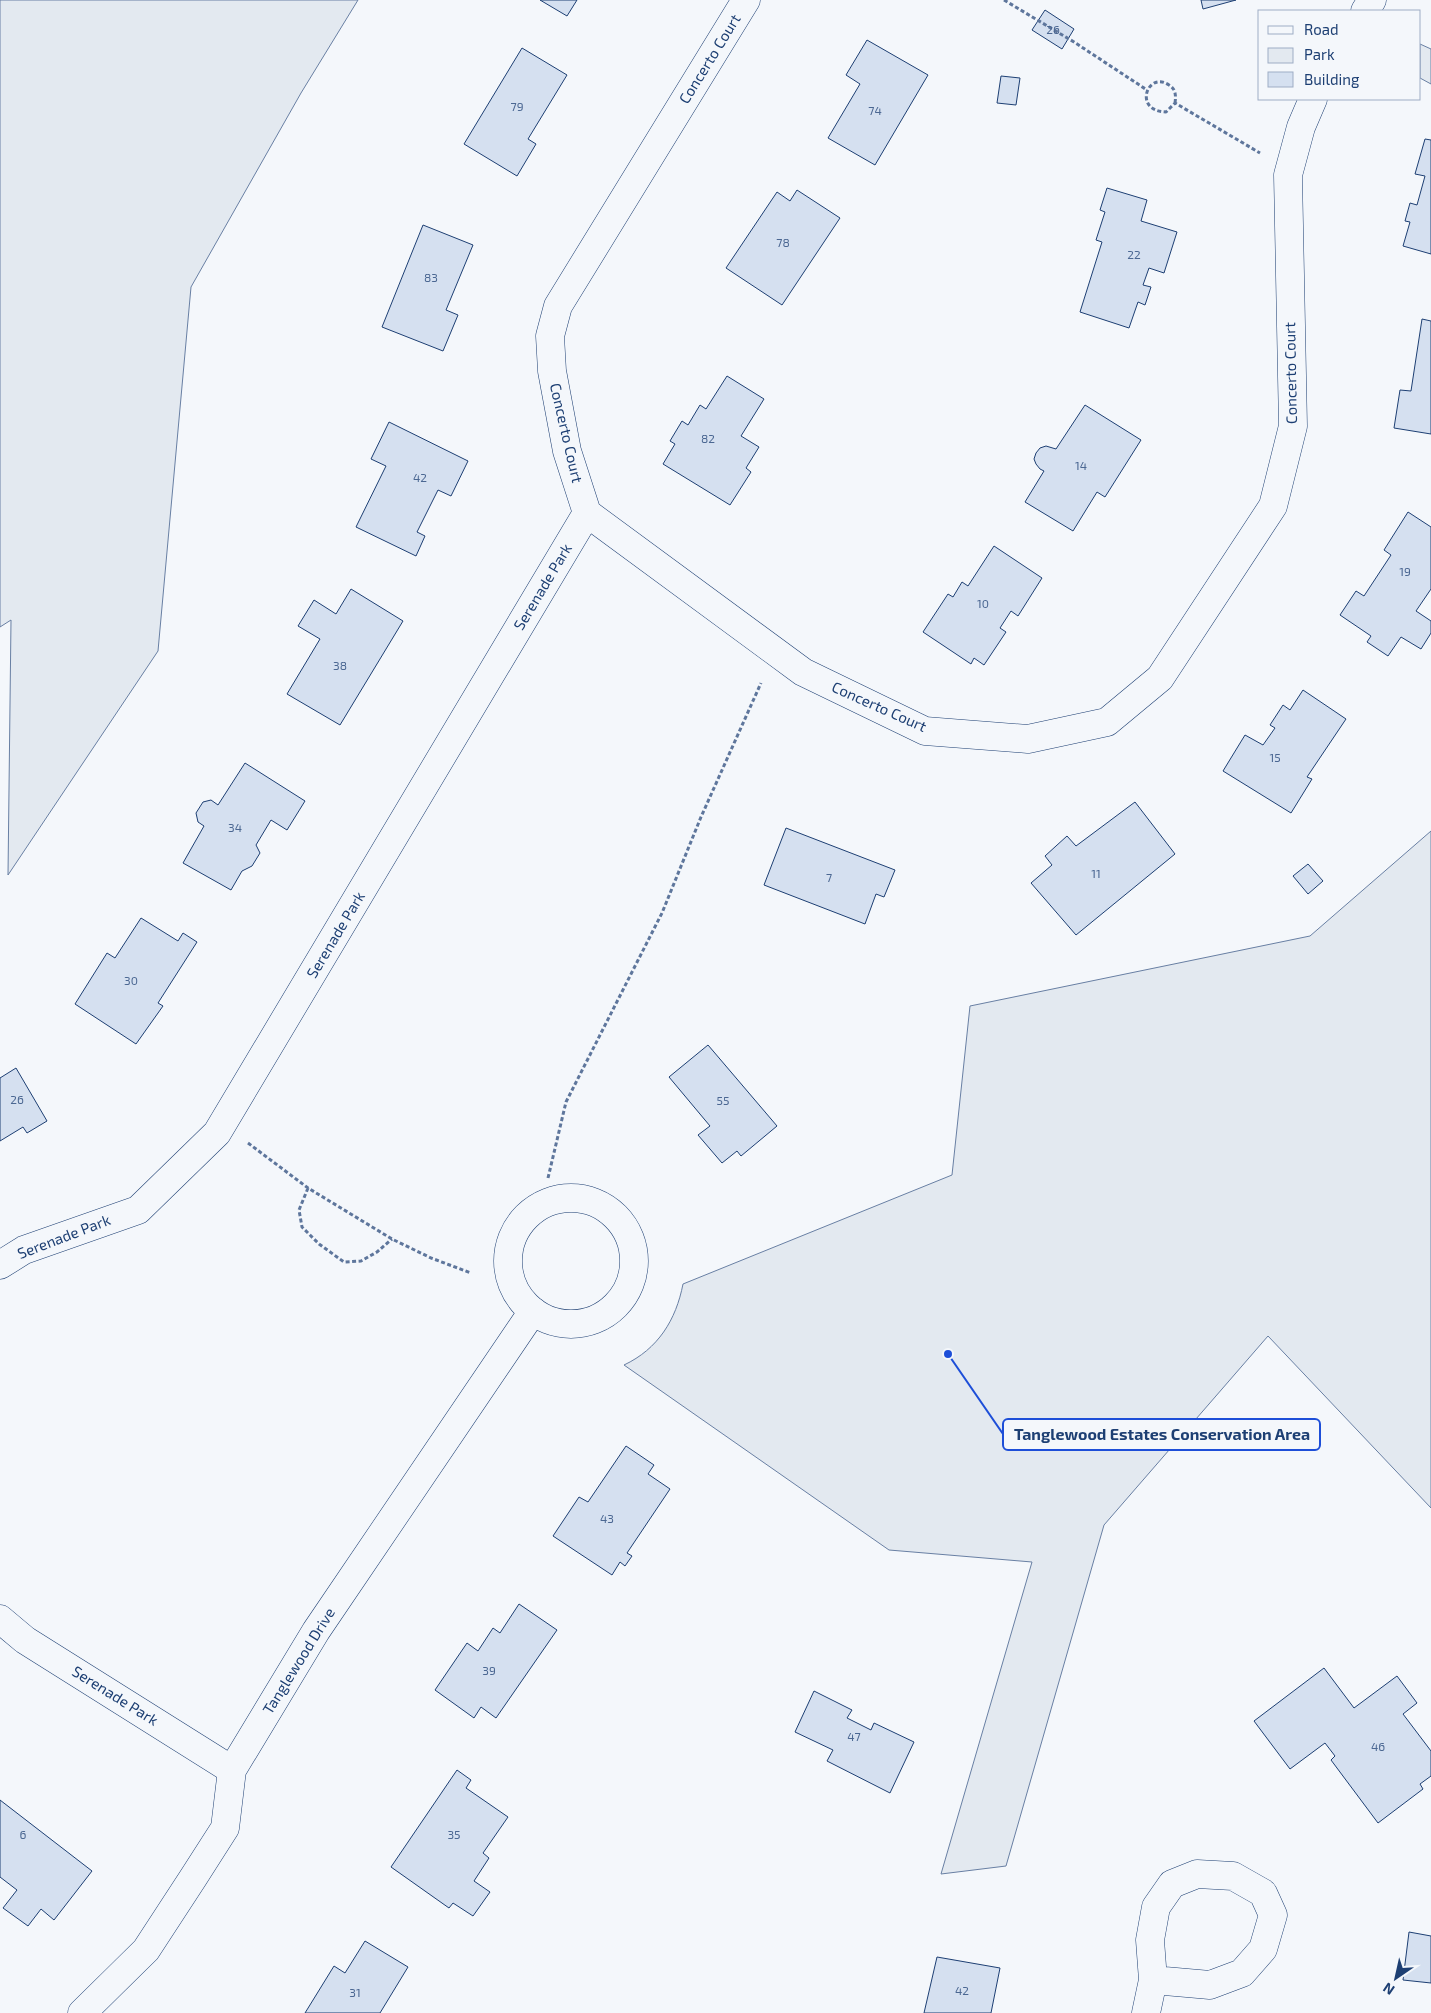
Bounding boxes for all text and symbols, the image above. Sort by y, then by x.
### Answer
street label: Concerto Court [674,10,744,106]
legend [1258,10,1421,100]
text: Road [1304,20,1339,38]
house number: 26 [1046,22,1060,36]
text: Park [1304,45,1335,63]
text: Building [1304,70,1360,88]
house number: 79 [510,99,524,113]
house number: 74 [868,103,882,117]
house number: 78 [776,235,790,249]
house number: 22 [1127,247,1141,261]
house number: 83 [424,270,438,284]
street label: Concerto Court [1280,322,1300,424]
street label: Concerto Court [547,381,587,485]
house number: 82 [701,431,715,445]
house number: 14 [1075,458,1087,472]
house number: 42 [413,470,427,484]
street label: Serenade Park [509,540,575,633]
house number: 19 [1399,564,1411,578]
house number: 10 [977,596,989,610]
house number: 38 [333,658,347,672]
street label: Concerto Court [829,677,930,735]
house number: 15 [1269,750,1281,764]
house number: 34 [228,820,242,834]
house number: 11 [1091,866,1101,880]
house number: 7 [826,870,832,884]
street label: Serenade Park [302,888,368,981]
house number: 30 [124,973,138,987]
house number: 26 [10,1092,24,1106]
house number: 55 [717,1093,729,1107]
street label: Serenade Park [15,1210,113,1262]
callout: Tanglewood Estates Conservation Area [1003,1419,1320,1450]
text: Tanglewood Estates Conservation Area [1014,1424,1310,1443]
house number: 43 [600,1511,614,1525]
street label: Tanglewood Drive [258,1604,338,1717]
street label: Serenade Park [69,1662,162,1729]
house number: 39 [482,1663,496,1677]
house number: 47 [847,1729,861,1743]
house number: 46 [1371,1739,1385,1753]
house number: 6 [20,1827,27,1841]
house number: 35 [447,1827,461,1841]
north arrow [1371,1953,1421,2003]
text: N [1380,1979,1397,1999]
house number: 42 [955,1983,969,1997]
house number: 31 [349,1985,361,1999]

